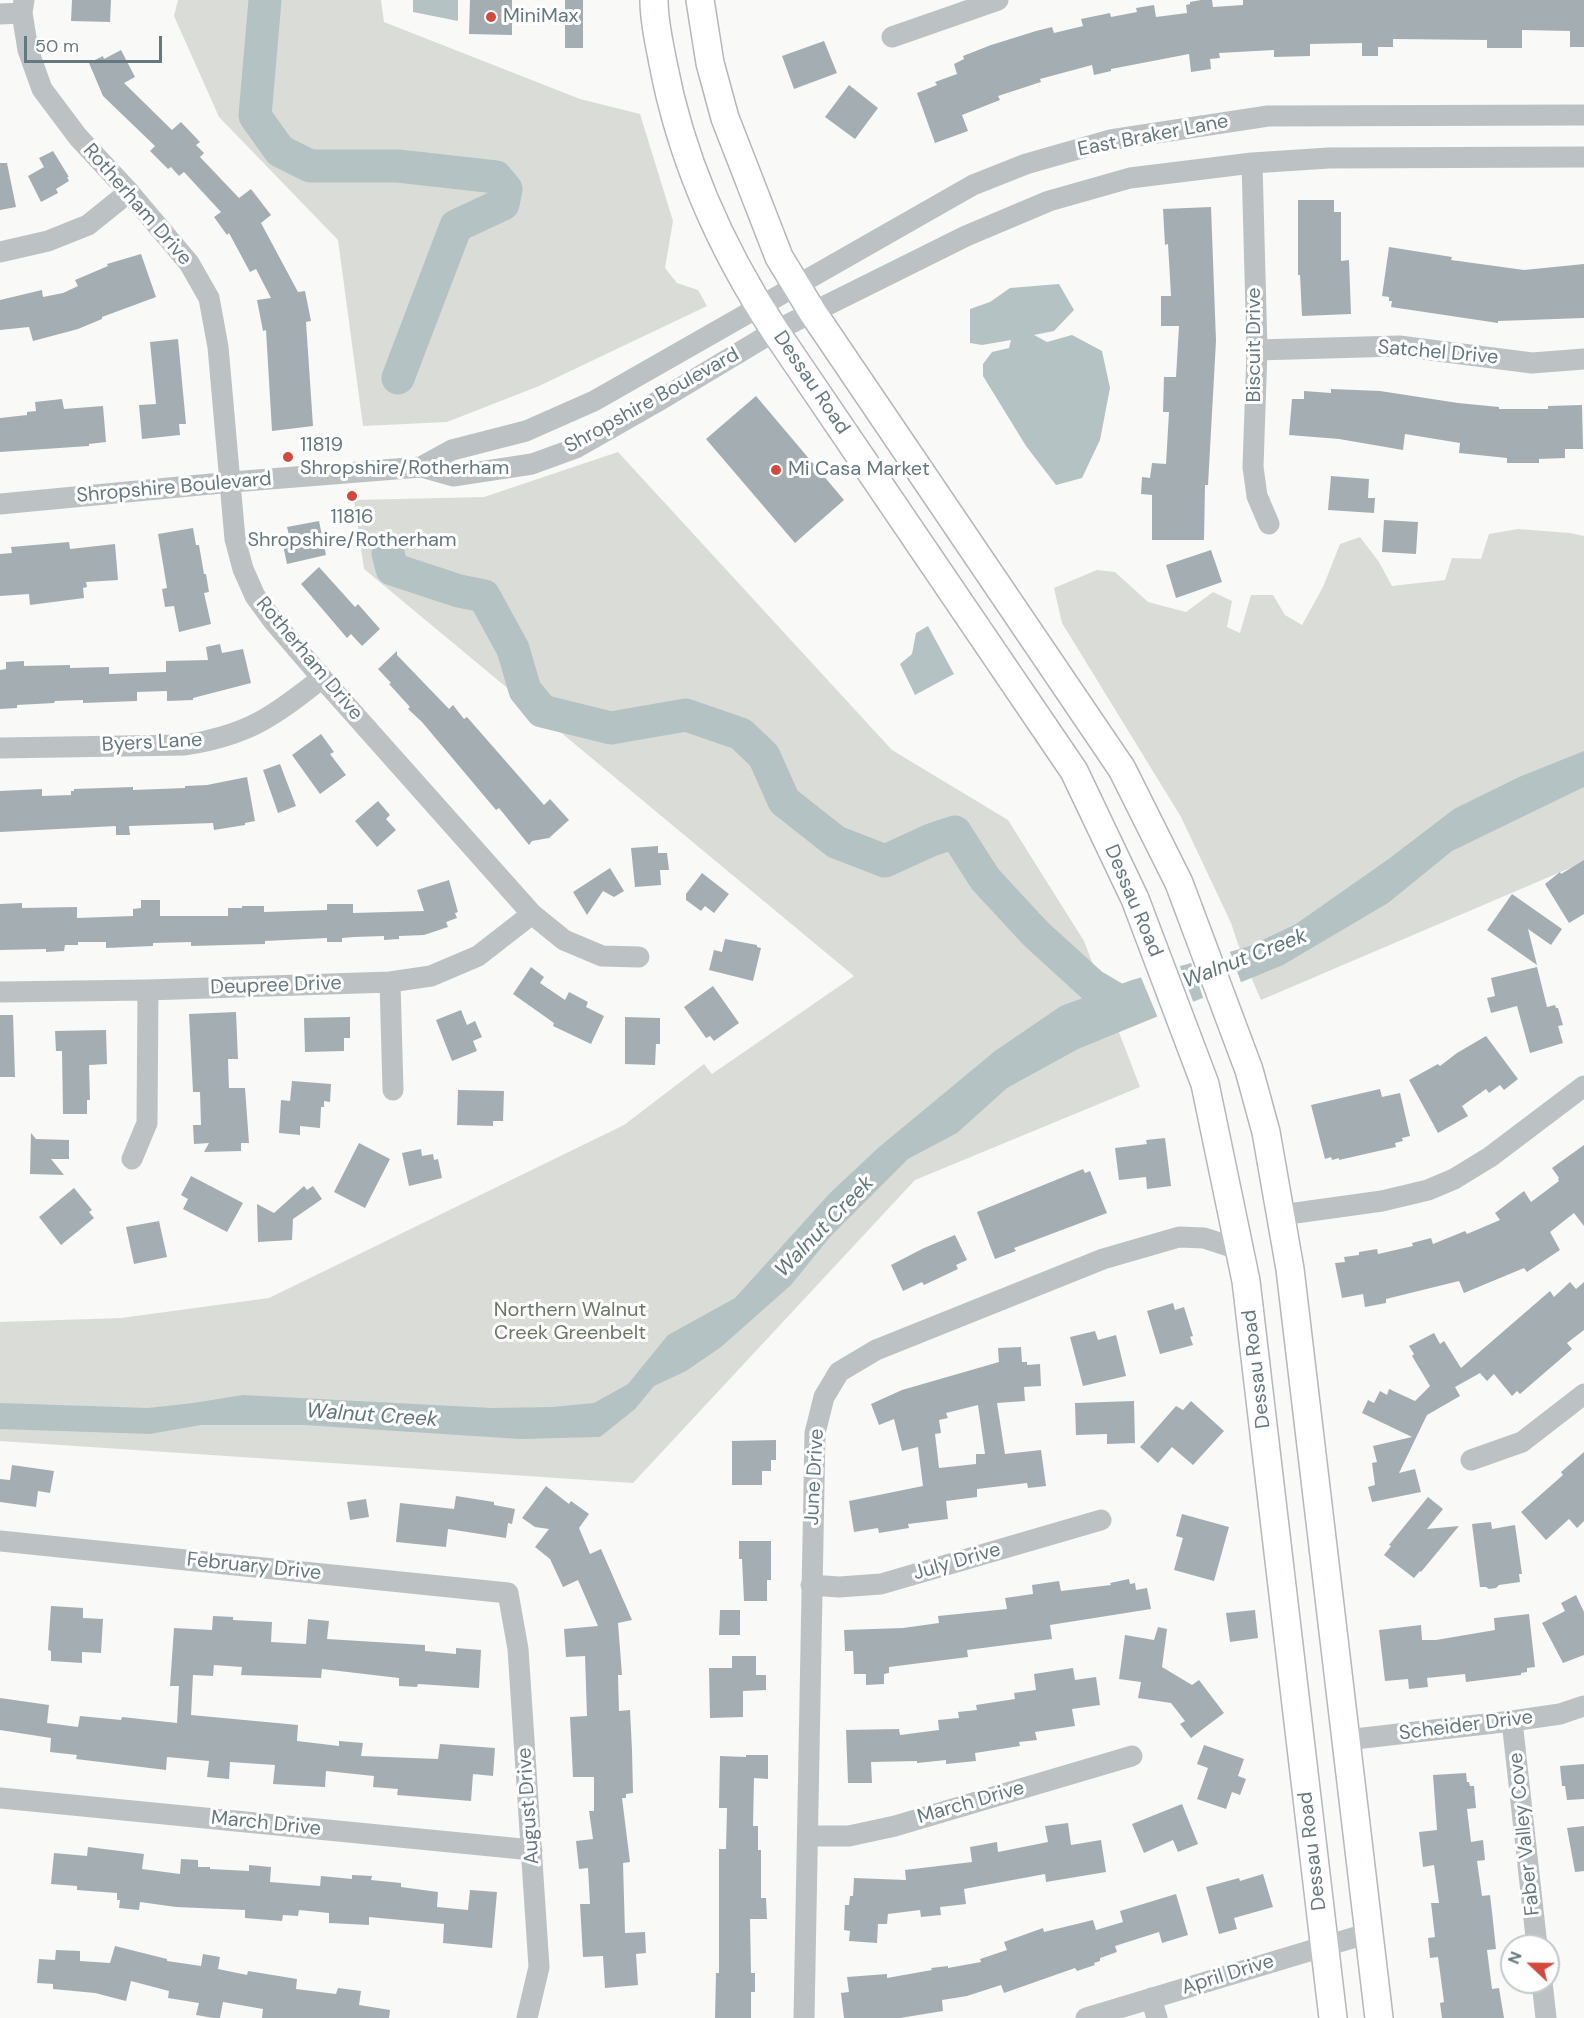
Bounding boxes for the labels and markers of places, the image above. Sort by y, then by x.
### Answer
place label: MiniMax [503,5,579,29]
marker: MiniMax [484,10,498,24]
place label: 11819 Shropshire/Rotherham [300,434,509,481]
marker: 11819 Shropshire/Rotherham [281,450,295,464]
place label: Mi Casa Market [788,458,930,482]
marker: Mi Casa Market [769,463,783,477]
marker: 11816 Shropshire/Rotherham [345,489,359,503]
place label: 11816 Shropshire/Rotherham [247,506,457,553]

